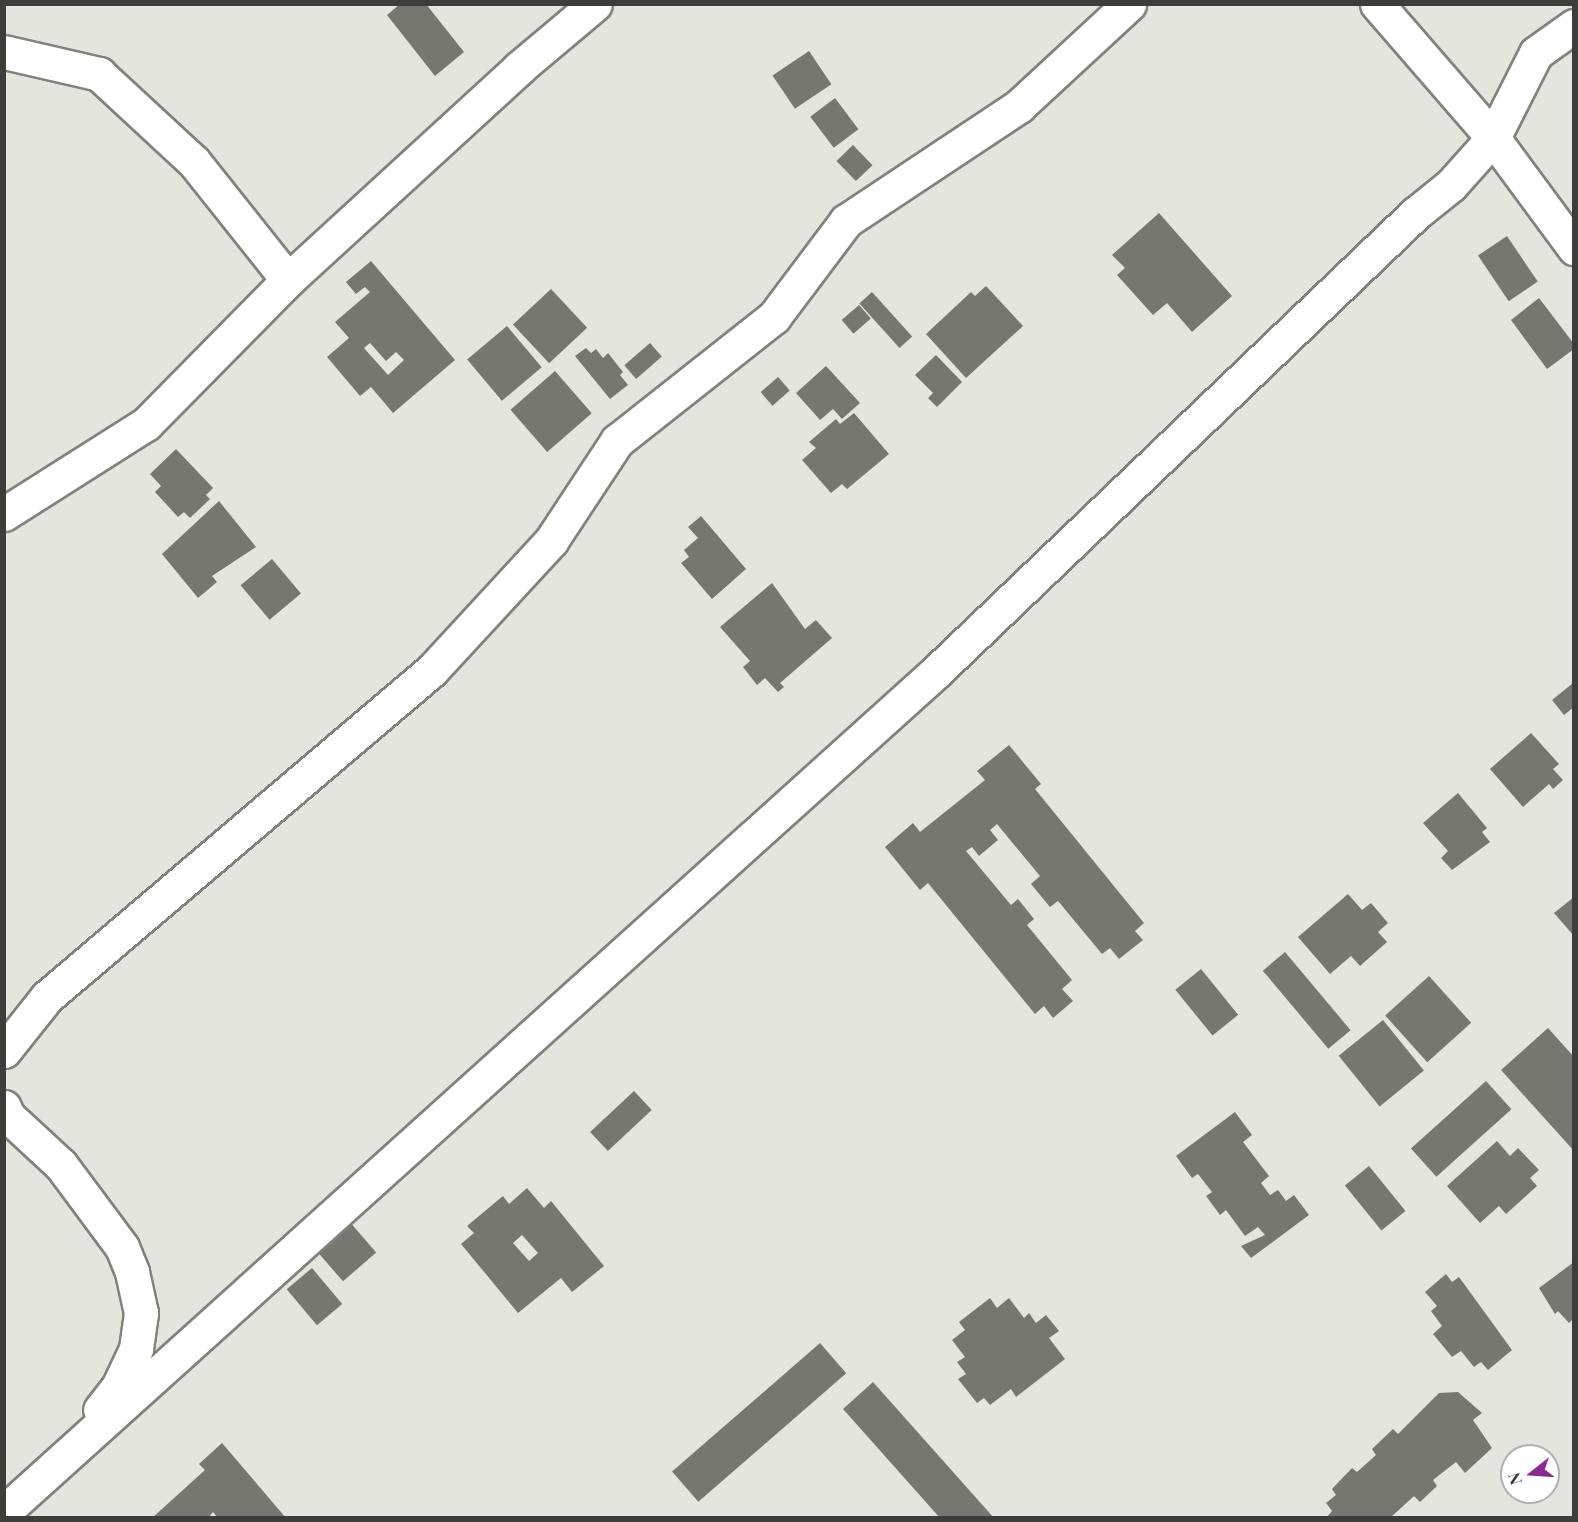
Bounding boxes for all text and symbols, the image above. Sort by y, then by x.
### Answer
north arrow [1500,1444,1560,1504]
text: N [1502,1470,1526,1487]

